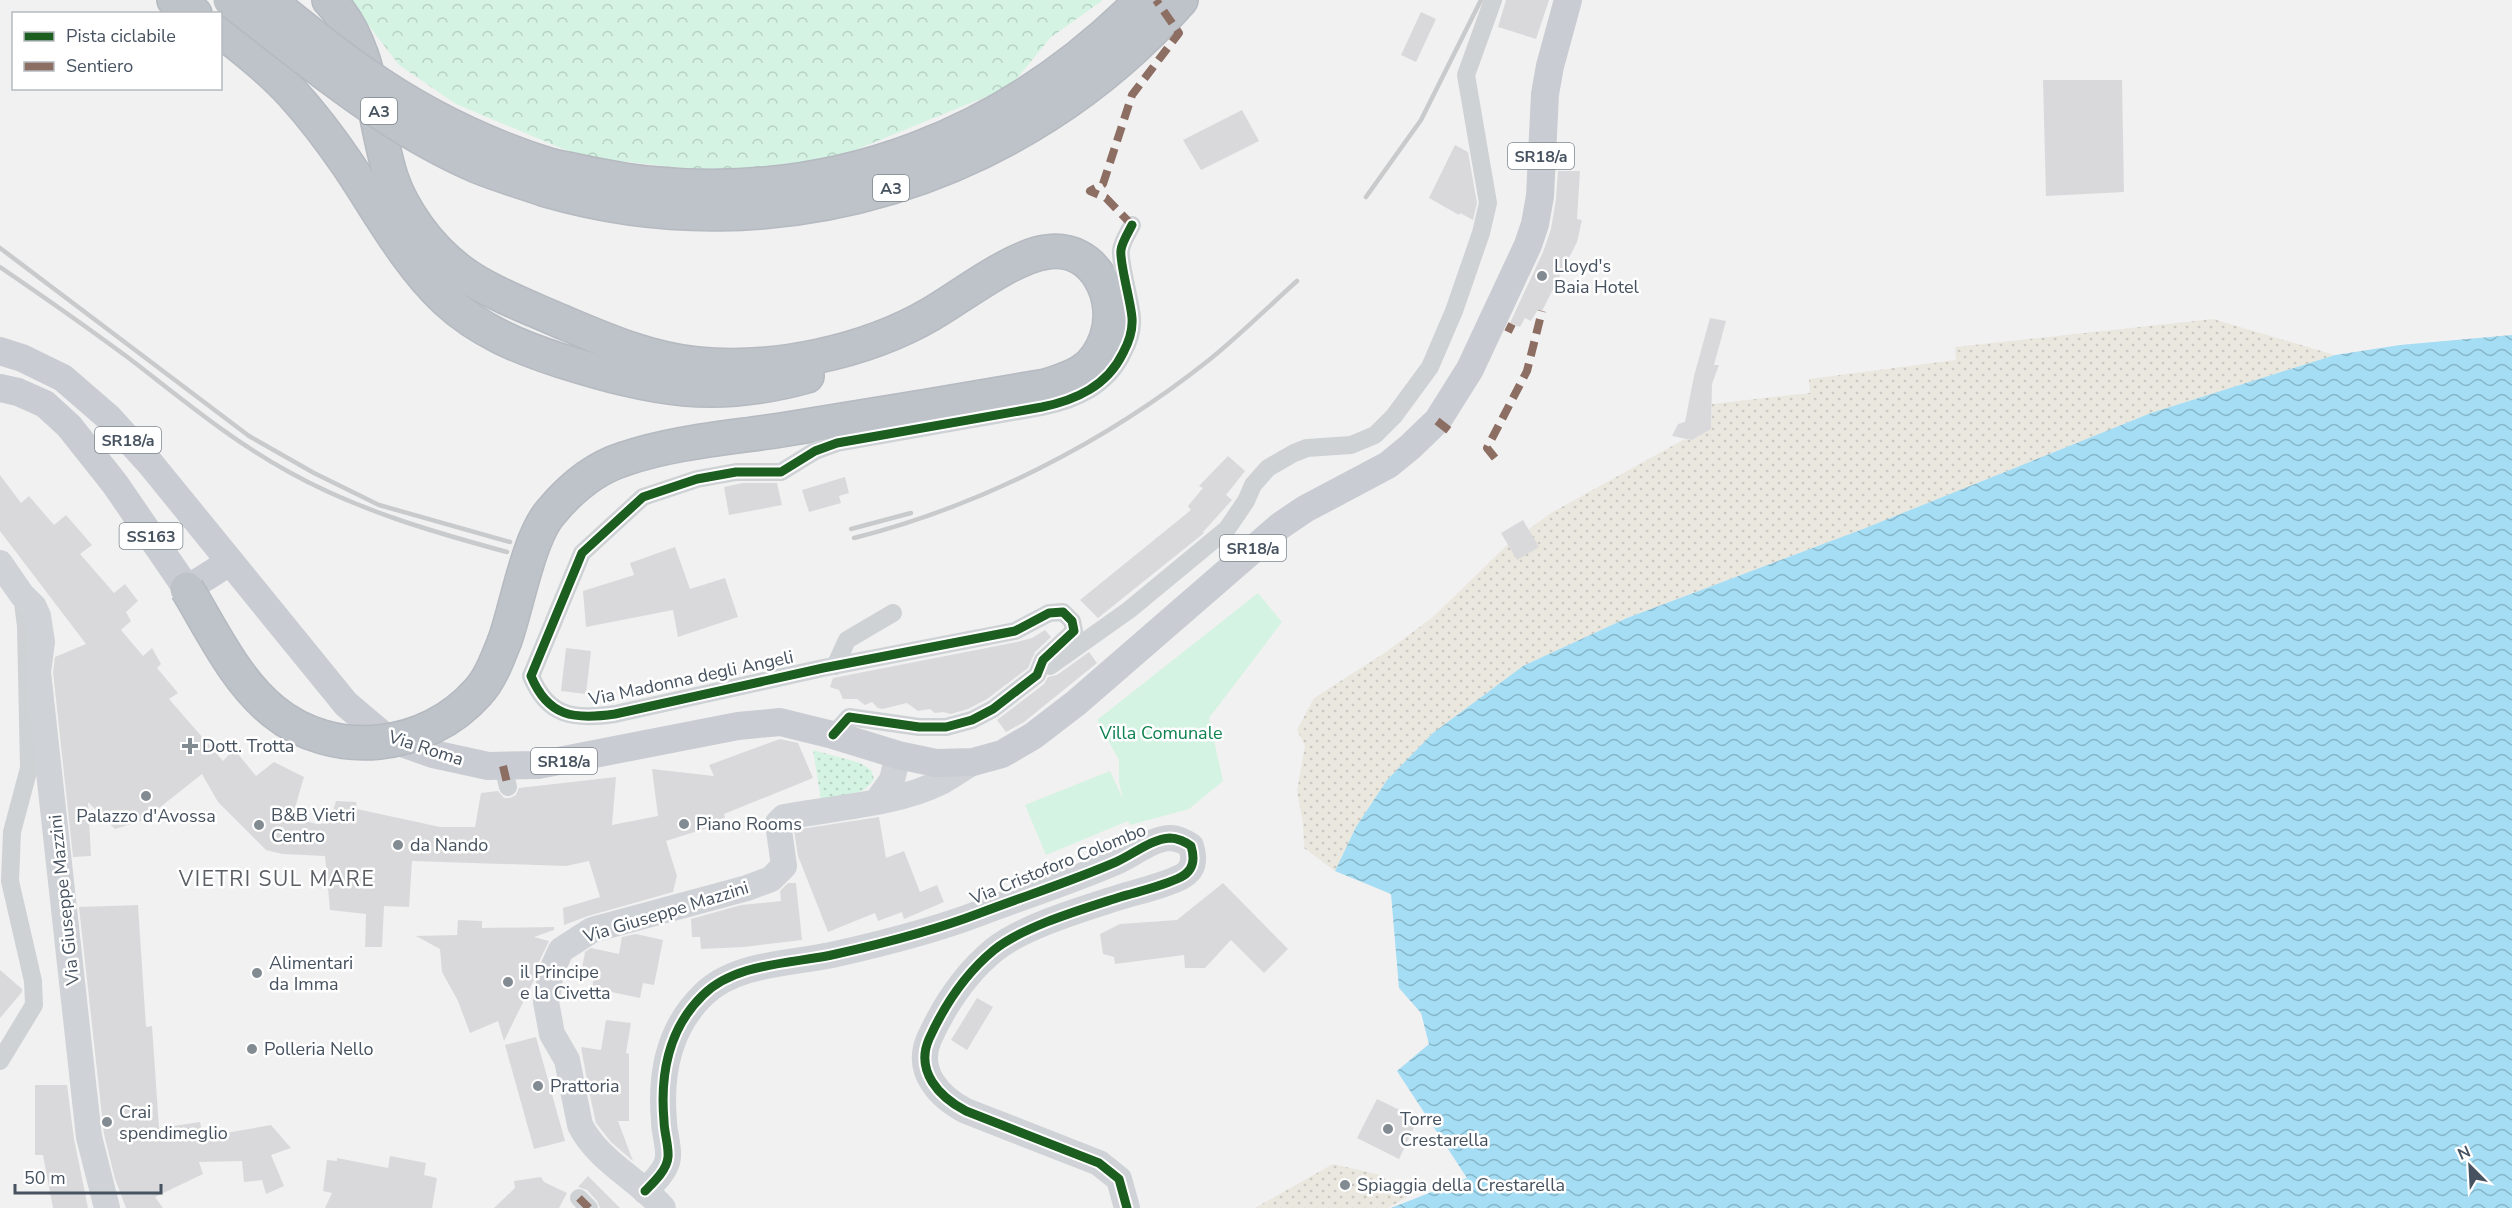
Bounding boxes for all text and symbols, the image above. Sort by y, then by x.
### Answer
legend [12,12,222,90]
text: Pista ciclabile [66,24,176,48]
text: Sentiero [66,54,133,78]
road number: A3 [361,98,397,124]
road number: SR18/a [1508,143,1574,169]
road number: A3 [873,175,909,201]
place label: Lloyd's Baia Hotel [1554,254,1639,299]
marker: Lloyd's Baia Hotel [1535,269,1549,283]
road number: SR18/a [95,427,161,453]
road number: SS163 [120,523,182,549]
road number: SR18/a [1220,535,1286,561]
street label: Via Madonna degli Angeli [586,645,795,712]
park label: Villa Comunale [1099,721,1222,745]
street label: Via Roma [384,724,467,771]
place label: Dott. Trotta [202,734,294,758]
marker: Dott. Trotta [183,739,197,753]
road number: SR18/a [531,748,597,774]
marker: Palazzo d'Avossa [139,789,153,803]
place label: B&B Vietri Centro [271,803,356,848]
place label: Palazzo d'Avossa [76,804,216,828]
place label: Piano Rooms [696,812,802,836]
street label: Via Giuseppe Mazzini [43,813,85,988]
marker: Piano Rooms [677,817,691,831]
marker: B&B Vietri Centro [252,818,266,832]
street label: Via Cristoforo Colombo [966,818,1149,911]
place label: da Nando [410,833,488,857]
marker: da Nando [391,838,405,852]
district label: VIETRI SUL MARE [178,865,375,893]
street label: Via Giuseppe Mazzini [579,875,752,949]
place label: Alimentari da Imma [269,951,353,996]
place label: il Principe e la Civetta [520,960,611,1005]
marker: Alimentari da Imma [250,966,264,980]
marker: il Principe e la Civetta [501,975,515,989]
place label: Polleria Nello [264,1037,373,1061]
marker: Polleria Nello [245,1042,259,1056]
place label: Prattoria [550,1074,620,1098]
marker: Prattoria [531,1079,545,1093]
place label: Crai spendimeglio [119,1100,228,1145]
place label: Torre Crestarella [1400,1107,1489,1152]
marker: Crai spendimeglio [100,1115,114,1129]
marker: Torre Crestarella [1381,1122,1395,1136]
north arrow [2440,1136,2500,1196]
text: N [2454,1141,2474,1166]
scale bar [15,1157,160,1195]
text: 50 m [24,1166,66,1190]
place label: Spiaggia della Crestarella [1357,1173,1565,1197]
marker: Spiaggia della Crestarella [1338,1178,1352,1192]

